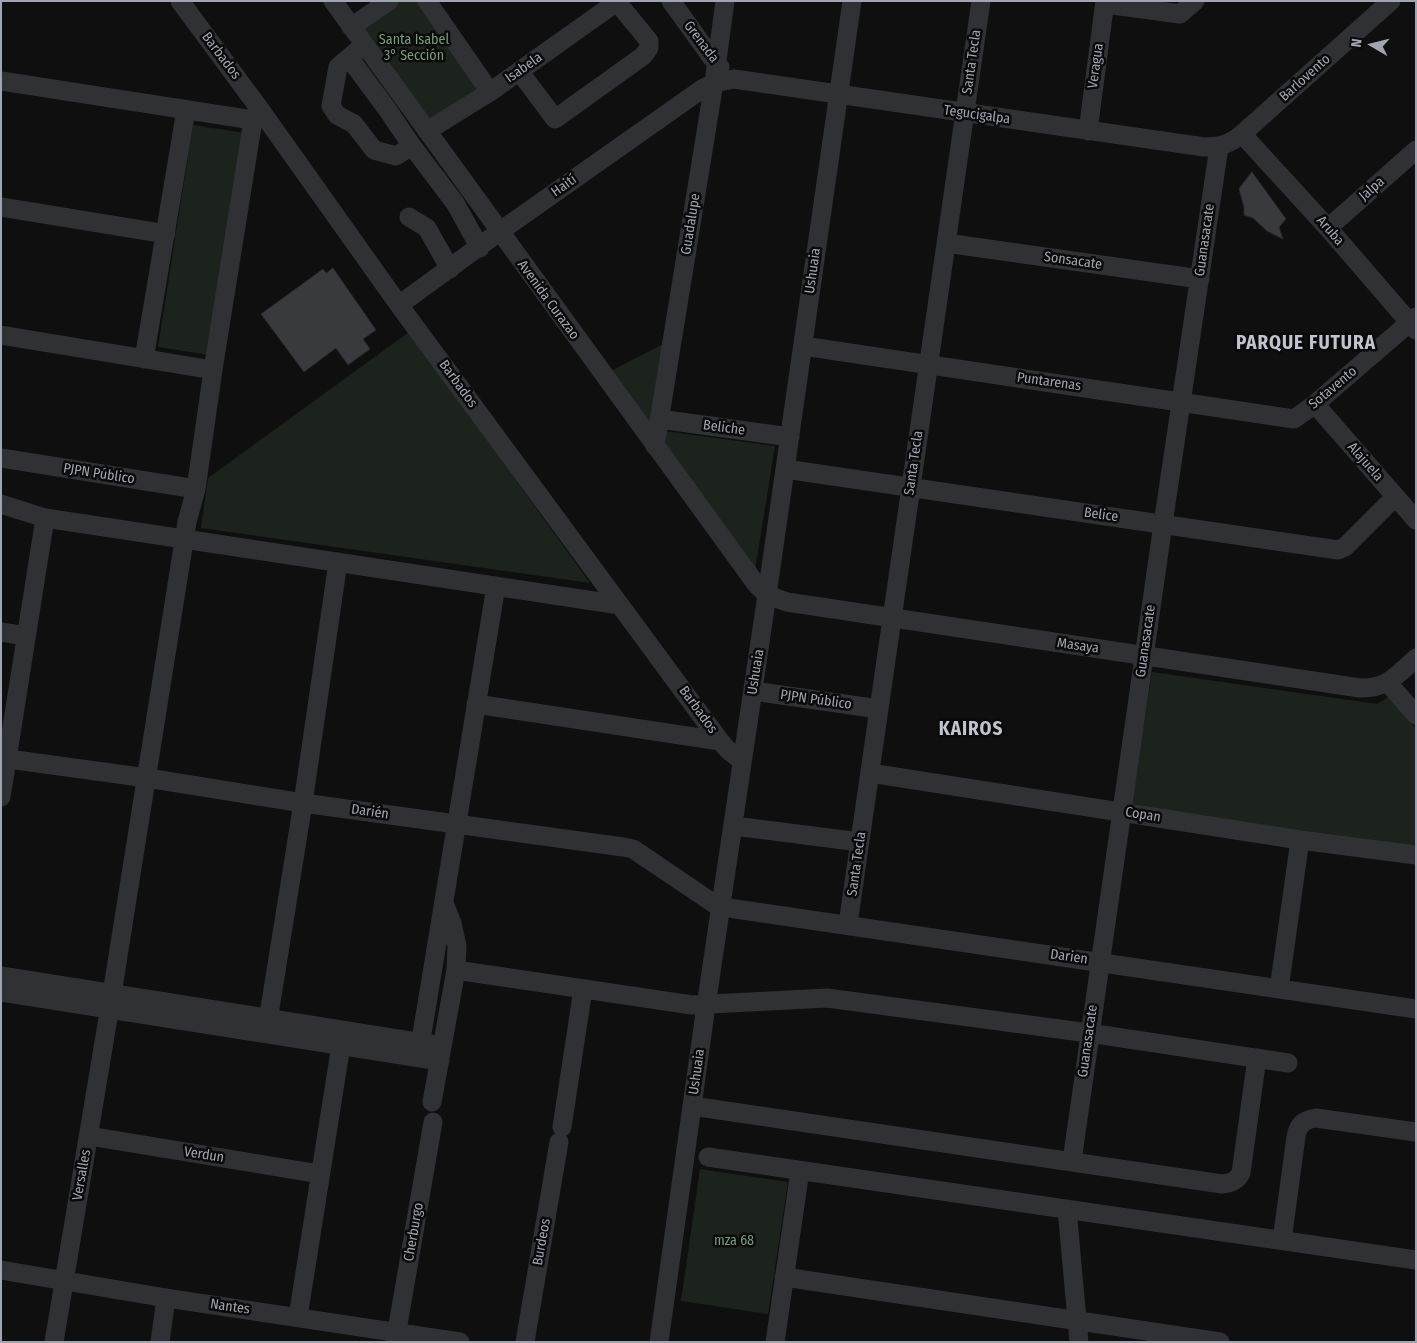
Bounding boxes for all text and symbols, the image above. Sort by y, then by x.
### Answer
street label: Grenada [680,18,722,66]
north arrow [1347,20,1397,70]
street label: Barbados [198,29,244,83]
street label: Santa Tecla [959,29,985,95]
park label: Santa Isabel 3° Sección [379,32,449,64]
text: N [1348,38,1366,48]
street label: Veragua [1085,42,1107,90]
street label: Isabela [502,49,546,87]
street label: Barlovento [1276,51,1334,105]
street label: Tegucigalpa [943,102,1011,128]
street label: Haití [548,171,580,201]
street label: Jalpa [1356,173,1388,205]
street label: Guadalupe [678,192,704,256]
street label: Guanasacate [1192,203,1218,277]
street label: Aruba [1313,213,1347,249]
street label: Ushuaia [801,247,825,295]
street label: Sonsacate [1043,249,1103,273]
street label: Avenida Curazao [514,257,582,343]
district label: PARQUE FUTURA [1234,333,1378,355]
street label: Barbados [435,357,481,411]
street label: Sotavento [1306,363,1360,413]
street label: Puntarenas [1016,369,1082,395]
street label: Beliche [702,417,746,439]
street label: Santa Tecla [901,430,927,496]
street label: Alajuela [1344,439,1386,485]
street label: PJPN Público [62,460,136,488]
street label: Belice [1083,504,1119,526]
street label: Guanasacate [1133,604,1159,678]
street label: Masaya [1056,635,1100,657]
street label: Ushuaia [744,648,768,696]
street label: Barbados [675,683,721,737]
street label: PJPN Público [779,687,853,713]
district label: KAIROS [938,719,1004,741]
street label: Darién [350,801,390,823]
street label: Copan [1124,804,1162,826]
street label: Santa Tecla [844,831,870,897]
street label: Darien [1049,946,1089,968]
street label: Guanasacate [1075,1004,1101,1078]
street label: Ushuaia [685,1048,709,1096]
street label: Verdun [183,1144,225,1166]
street label: Versalles [69,1148,95,1202]
street label: Cherburgo [401,1201,427,1263]
street label: Burdeos [530,1217,554,1267]
park label: mza 68 [714,1233,754,1249]
street label: Nantes [209,1296,251,1318]

